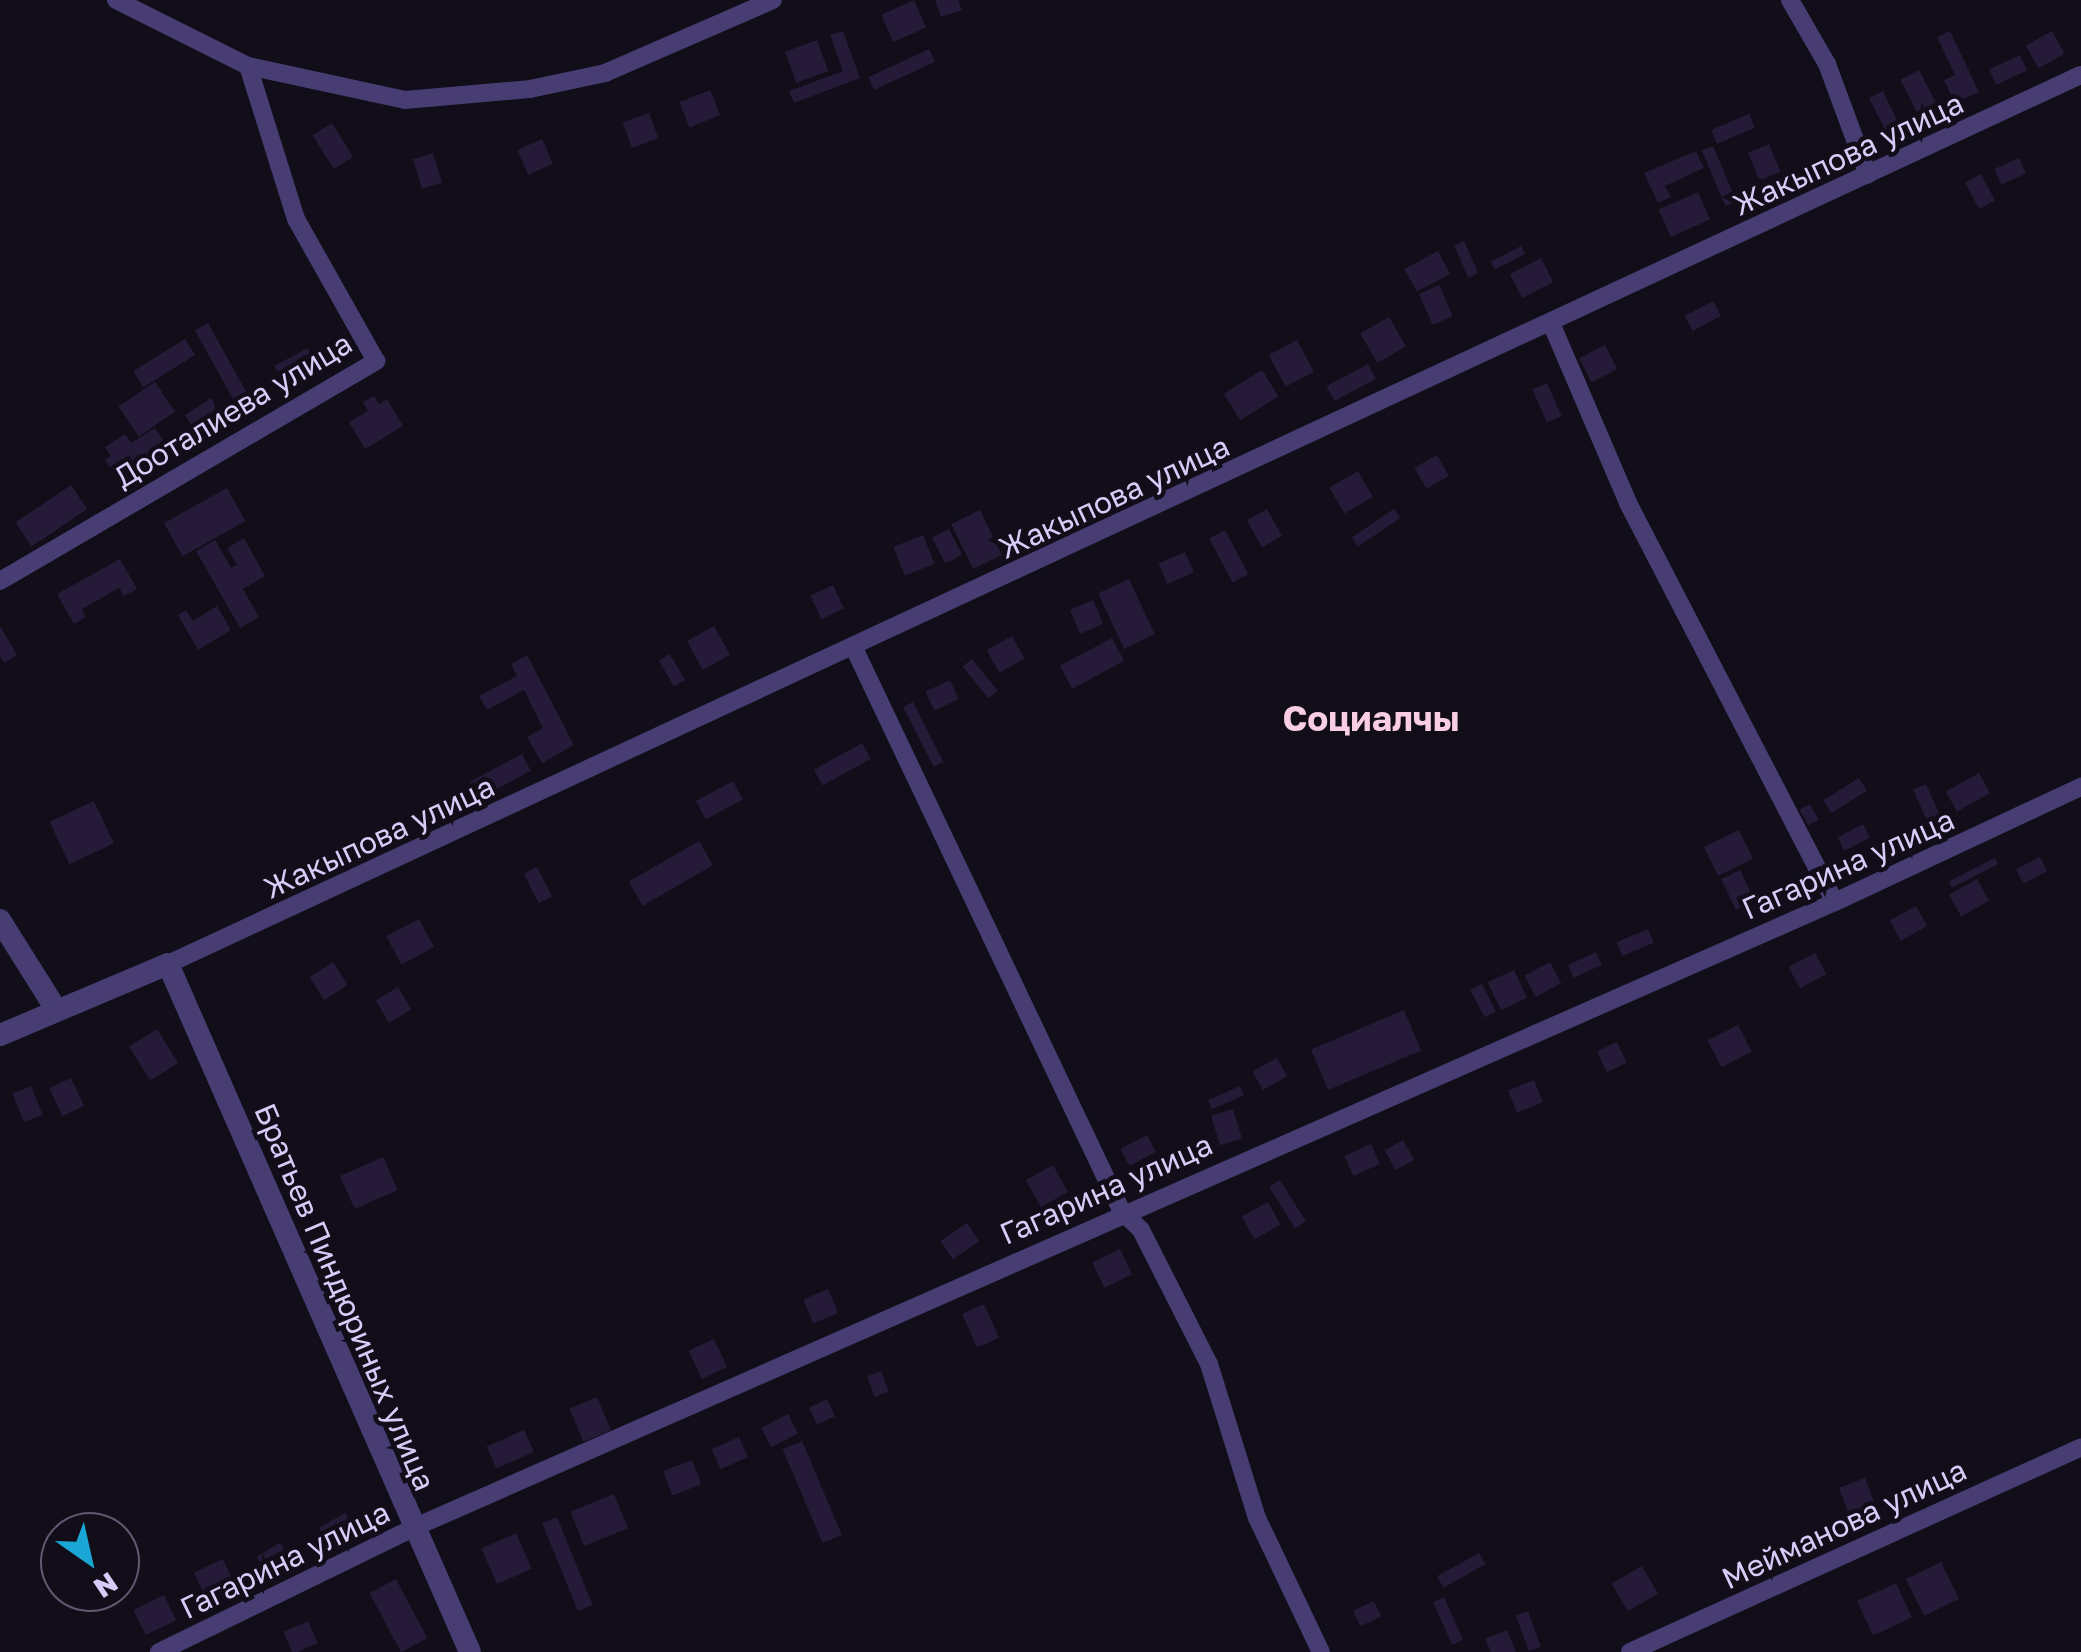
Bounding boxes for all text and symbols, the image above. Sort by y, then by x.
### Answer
street label: Жакыпова улица [1727,85,1969,223]
street label: Дооталиева улица [108,325,358,495]
street label: Жакыпова улица [993,428,1235,566]
district label: Социалчы [1282,697,1460,739]
street label: Жакыпова улица [258,768,500,906]
street label: Гагарина улица [1736,801,1960,927]
street label: Братьев Пиндюриных улица [247,1098,443,1496]
street label: Гагарина улица [994,1126,1218,1252]
street label: Мейманова улица [1716,1452,1972,1596]
street label: Гагарина улица [175,1494,395,1626]
north arrow [40,1512,140,1612]
text: N [88,1566,124,1605]

